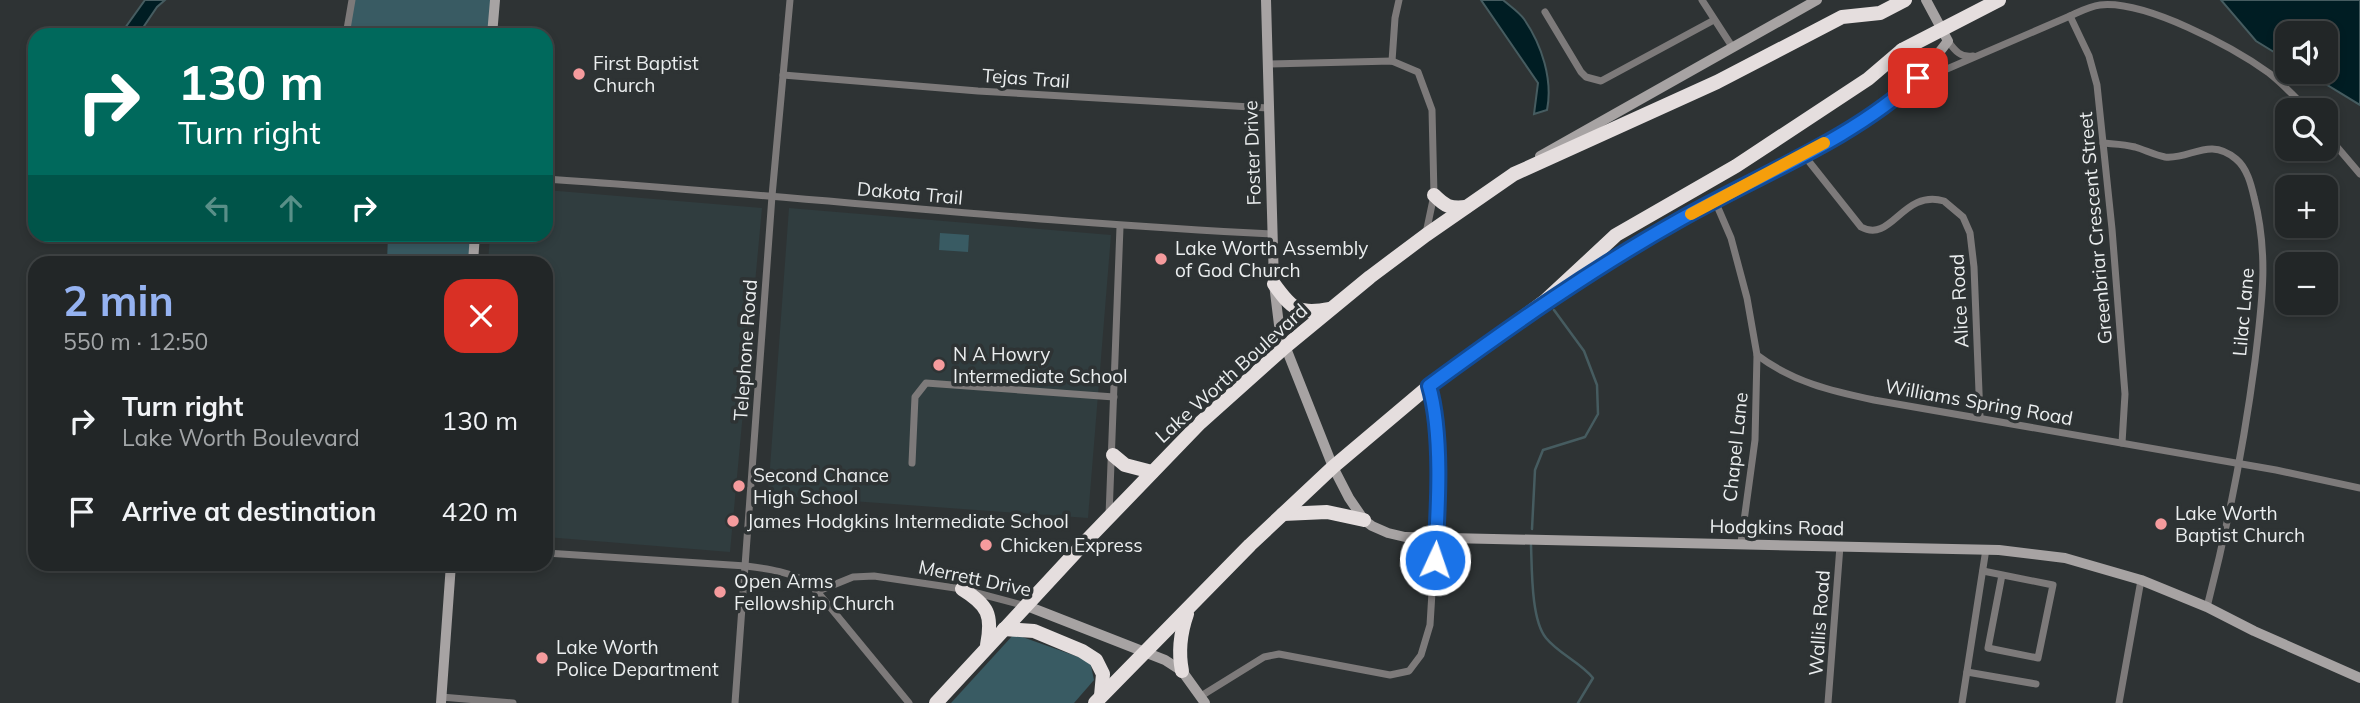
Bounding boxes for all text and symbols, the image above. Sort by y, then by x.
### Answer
map controls [2275,21,2338,315]
button: sound [2275,21,2338,84]
pin [1888,48,1948,108]
text: 130 m [178,51,324,112]
place label: First Baptist Church [593,51,699,97]
icon: right [63,56,154,147]
icon: arrive [1899,59,1937,97]
street label: Tejas Trail [981,63,1071,93]
marker: First Baptist Church [571,66,587,82]
button: search [2275,98,2338,161]
street label: Foster Drive [1238,100,1266,206]
street label: Greenbriar Crescent Street [2073,111,2117,345]
text: Turn right [178,112,321,152]
button: + [2275,175,2338,238]
street label: Dakota Trail [856,176,964,210]
icon: left [199,189,237,227]
icon: ahead [272,189,310,227]
icon: right [345,189,383,227]
place label: Lake Worth Assembly of God Church [1175,236,1368,282]
marker: Lake Worth Assembly of God Church [1153,251,1169,267]
button: − [2275,252,2338,315]
street label: Alice Road [1945,253,1973,349]
street label: Lilac Lane [2227,267,2259,357]
text: 2 min [63,274,174,327]
button: close [444,279,518,353]
street label: Telephone Road [728,279,762,421]
street label: Lake Worth Boulevard [1150,298,1312,448]
text: 550 m · 12:50 [63,327,208,356]
place label: N A Howry Intermediate School [953,342,1128,388]
marker: N A Howry Intermediate School [931,357,947,373]
street label: Williams Spring Road [1883,374,2075,430]
text: Turn right [122,390,243,423]
street label: Chapel Lane [1717,391,1753,503]
icon: right [63,402,101,440]
text: 130 m [442,404,518,437]
text: Lake Worth Boulevard [122,423,360,452]
place label: Second Chance High School [753,463,889,509]
marker: Second Chance High School [731,478,747,494]
icon: arrive [63,493,101,531]
text: Arrive at destination [122,495,377,528]
text: 420 m [442,495,518,528]
place label: Lake Worth Baptist Church [2175,501,2305,547]
place label: James Hodgkins Intermediate School [747,509,1069,533]
marker: James Hodgkins Intermediate School [725,513,741,529]
street label: Hodgkins Road [1709,514,1845,540]
marker: Lake Worth Baptist Church [2153,516,2169,532]
position arrow [1398,523,1472,597]
place label: Chicken Express [1000,533,1143,557]
marker: Chicken Express [978,537,994,553]
street label: Merrett Drive [916,554,1034,602]
place label: Open Arms Fellowship Church [734,569,895,615]
street label: Wallis Road [1803,569,1835,677]
marker: Open Arms Fellowship Church [712,584,728,600]
place label: Lake Worth Police Department [556,635,719,681]
marker: Lake Worth Police Department [534,650,550,666]

